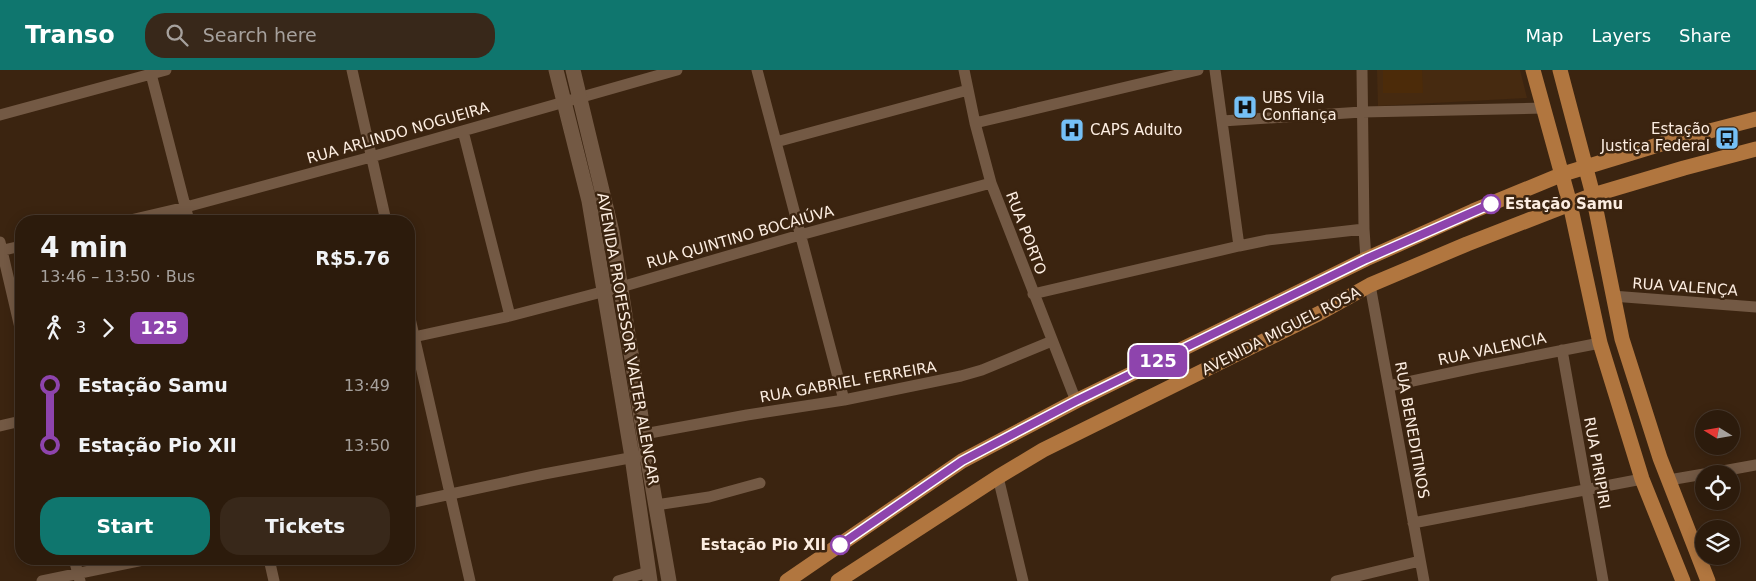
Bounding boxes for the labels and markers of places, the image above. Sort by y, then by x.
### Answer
place label: UBS Vila Confiança [1262,89,1337,124]
hospital icon: UBS Vila Confiança [1232,94,1258,120]
hospital icon: CAPS Adulto [1059,117,1085,143]
place label: Estação Justiça Federal [1600,120,1710,155]
place label: CAPS Adulto [1090,121,1182,139]
bus stop icon: Estação Justiça Federal [1714,125,1740,151]
marker: Estação Samu [1481,194,1501,214]
place label: Estação Samu [1505,195,1623,213]
marker: Estação Pio XII [830,535,850,555]
place label: Estação Pio XII [701,536,826,554]

